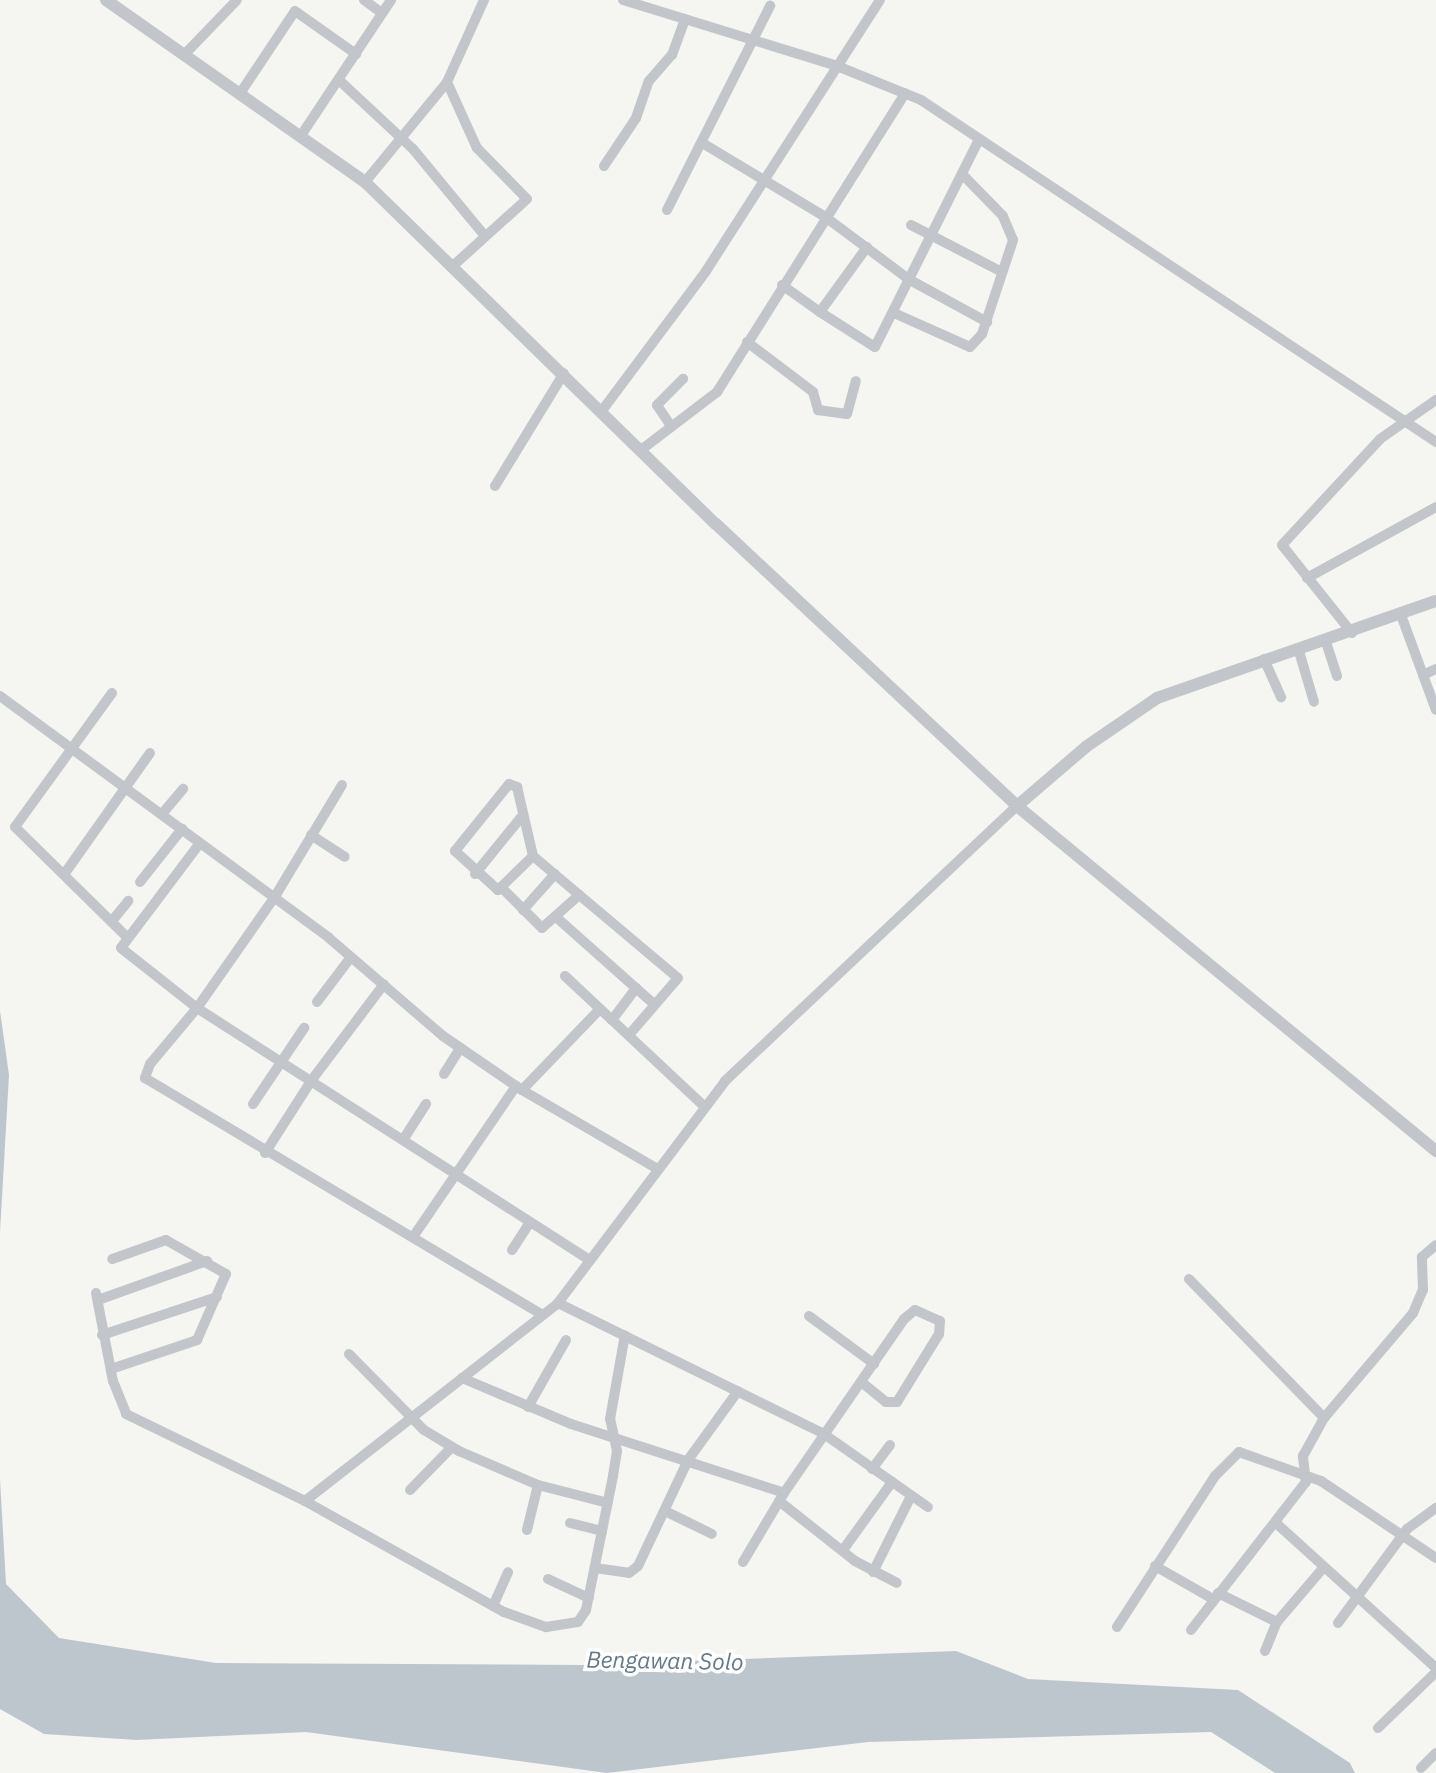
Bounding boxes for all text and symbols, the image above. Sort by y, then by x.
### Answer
water label: Bengawan Solo [586,1645,744,1675]

